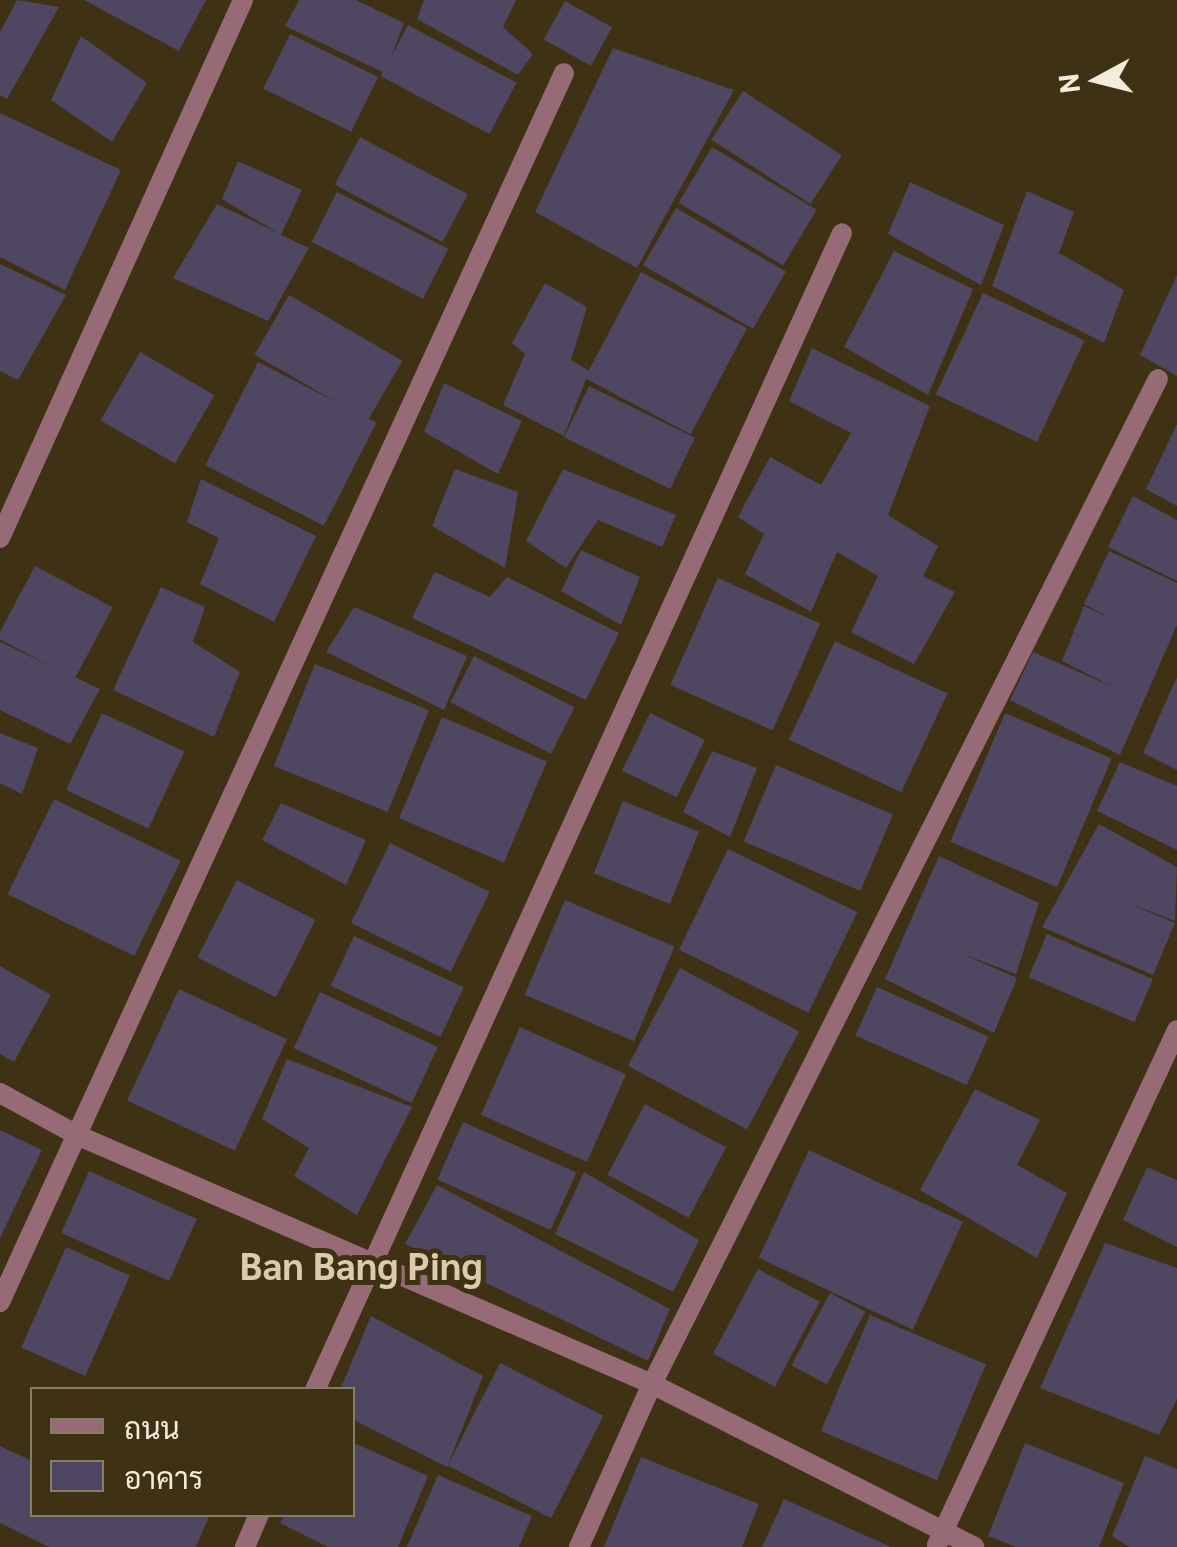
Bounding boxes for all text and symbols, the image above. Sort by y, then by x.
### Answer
north arrow [1047,30,1147,130]
text: N [1048,72,1086,96]
district label: Ban Bang Ping [239,1242,483,1288]
legend [30,1387,355,1517]
text: ถนน [124,1407,180,1446]
text: อาคาร [124,1457,203,1496]

